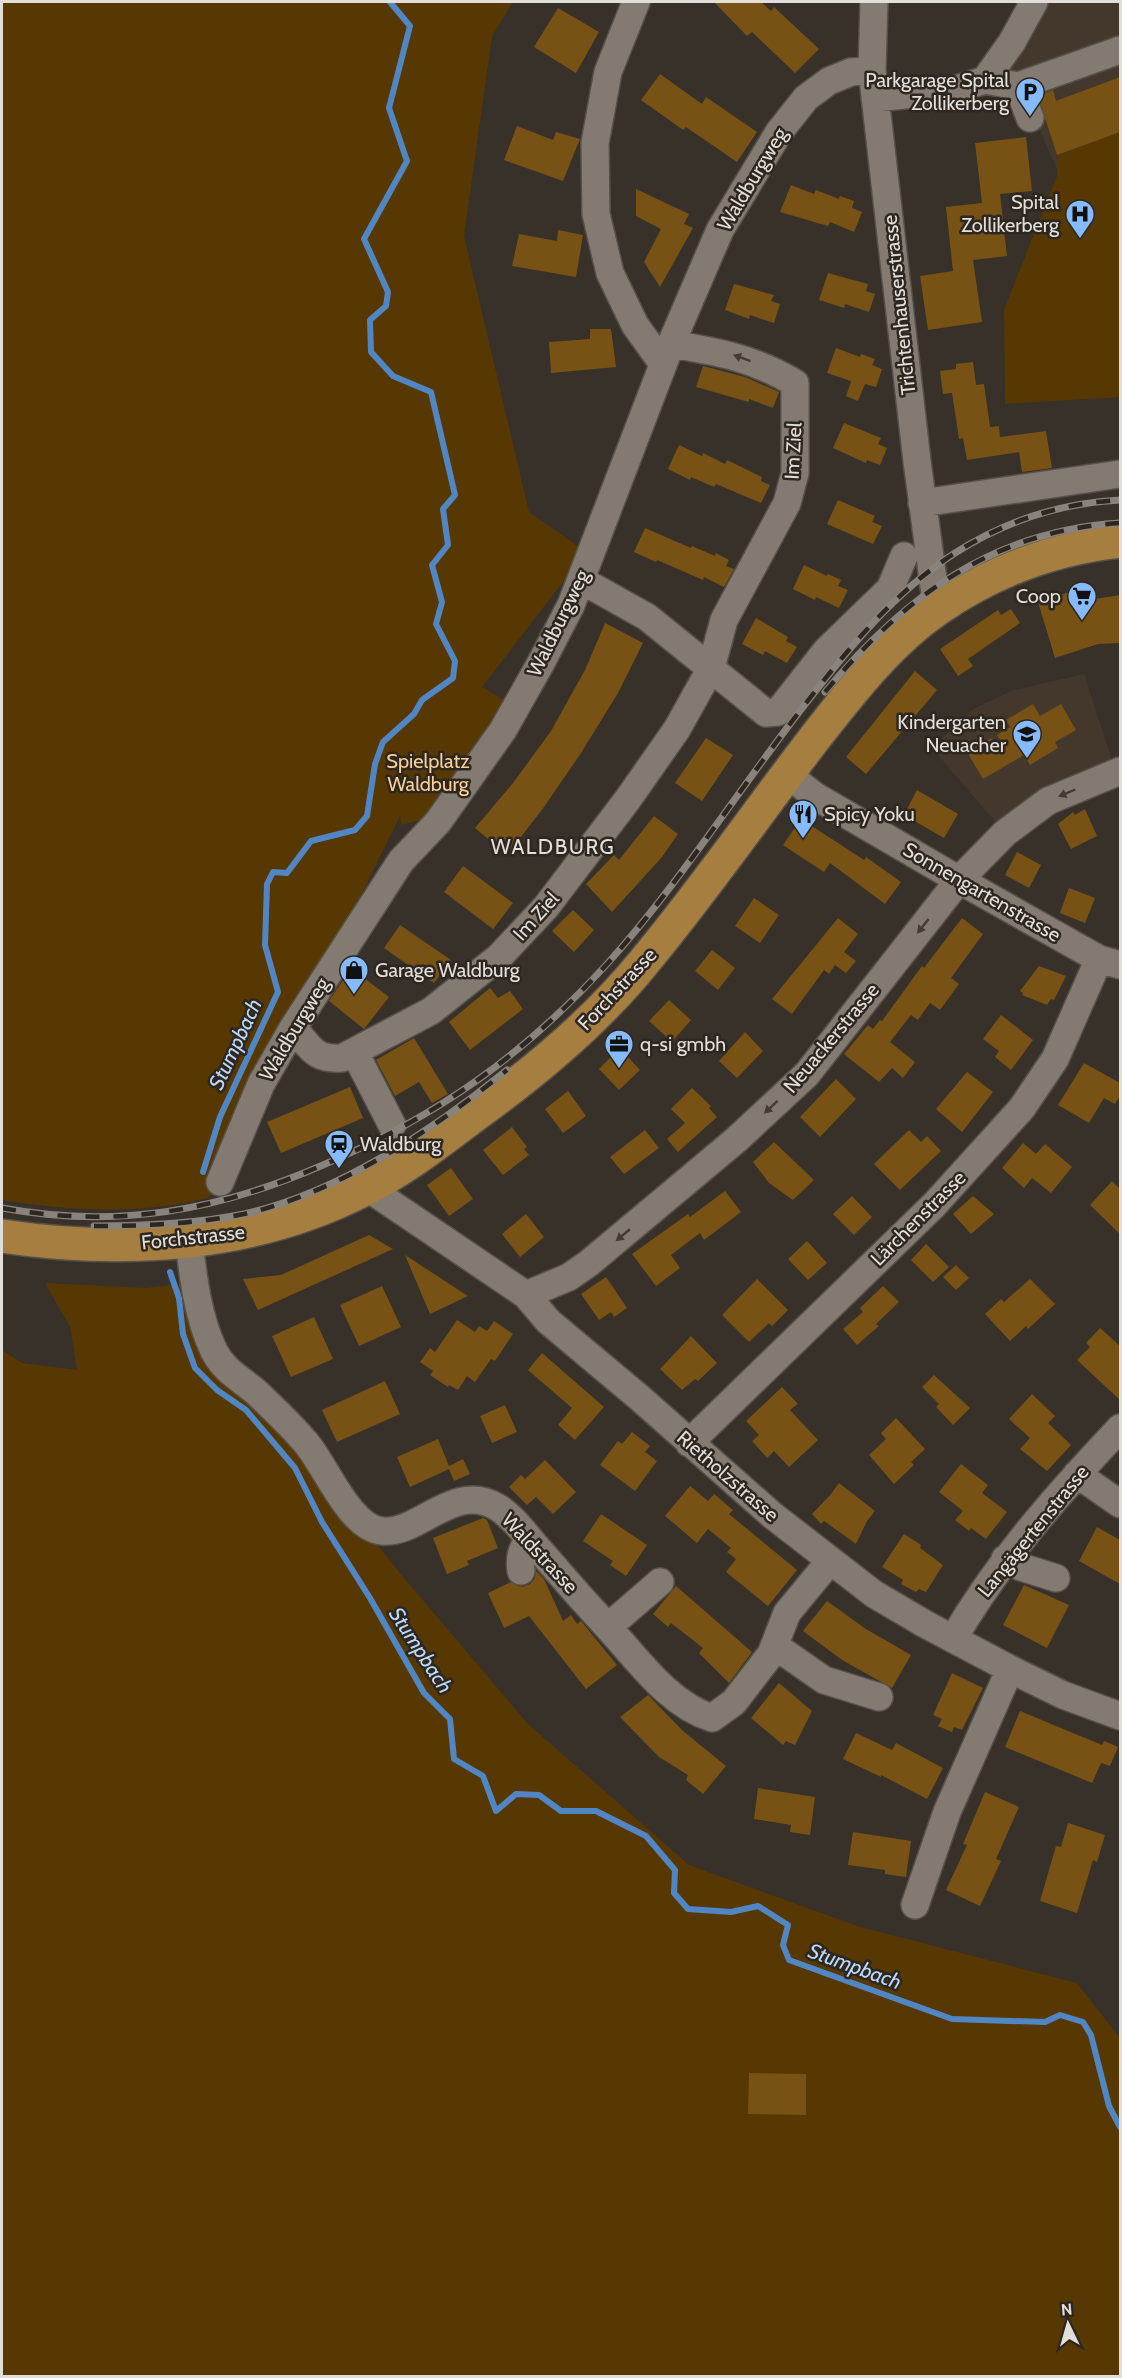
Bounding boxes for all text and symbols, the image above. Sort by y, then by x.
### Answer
place label: Parkgarage Spital Zollikerberg [865,68,1010,115]
parking icon: Parkgarage Spital Zollikerberg [1014,76,1046,118]
street label: Waldburgweg [712,122,793,235]
place label: Spital Zollikerberg [961,190,1060,237]
hospital icon: Spital Zollikerberg [1064,198,1096,240]
street label: Trichtenhauserstrasse [878,214,920,396]
one-way arrow [733,353,751,363]
street label: Im Ziel [780,422,806,480]
street label: Waldburgweg [522,565,595,680]
supermarket icon: Coop [1066,580,1098,622]
place label: Coop [1016,584,1061,608]
place label: Kindergarten Neuacher [897,710,1007,757]
school or university icon: Kindergarten Neuacher [1011,718,1043,760]
park label: Spielplatz Waldburg [386,749,470,796]
one-way arrow [1058,789,1075,798]
restaurant icon: Spicy Yoku [787,798,819,840]
place label: Spicy Yoku [824,802,915,826]
district label: WALDBURG [491,834,615,859]
street label: Sonnengartenstrasse [899,837,1065,947]
street label: Im Ziel [508,887,564,945]
one-way arrow [917,919,929,934]
street label: Forchstrasse [573,943,661,1035]
shop icon: Garage Waldburg [338,954,370,996]
place label: Garage Waldburg [375,958,521,982]
street label: Waldburgweg [254,972,335,1085]
street label: Neuackerstrasse [778,978,884,1098]
water label: Stumpbach [203,995,267,1093]
office icon: q-si gmbh [603,1028,635,1070]
place label: q-si gmbh [640,1032,726,1056]
one-way arrow [764,1100,778,1114]
station icon: Waldburg [323,1128,355,1170]
place label: Waldburg [360,1132,442,1156]
street label: Lärchenstrasse [865,1165,971,1271]
street label: Forchstrasse [140,1220,246,1254]
one-way arrow [615,1228,631,1241]
street label: Rietholzstrasse [672,1425,784,1527]
street label: Langägertenstrasse [973,1460,1093,1602]
street label: Waldstrasse [497,1508,583,1598]
water label: Stumpbach [384,1602,458,1698]
water label: Stumpbach [805,1938,905,1994]
north arrow [1038,2294,1098,2354]
text: N [1060,2300,1073,2320]

